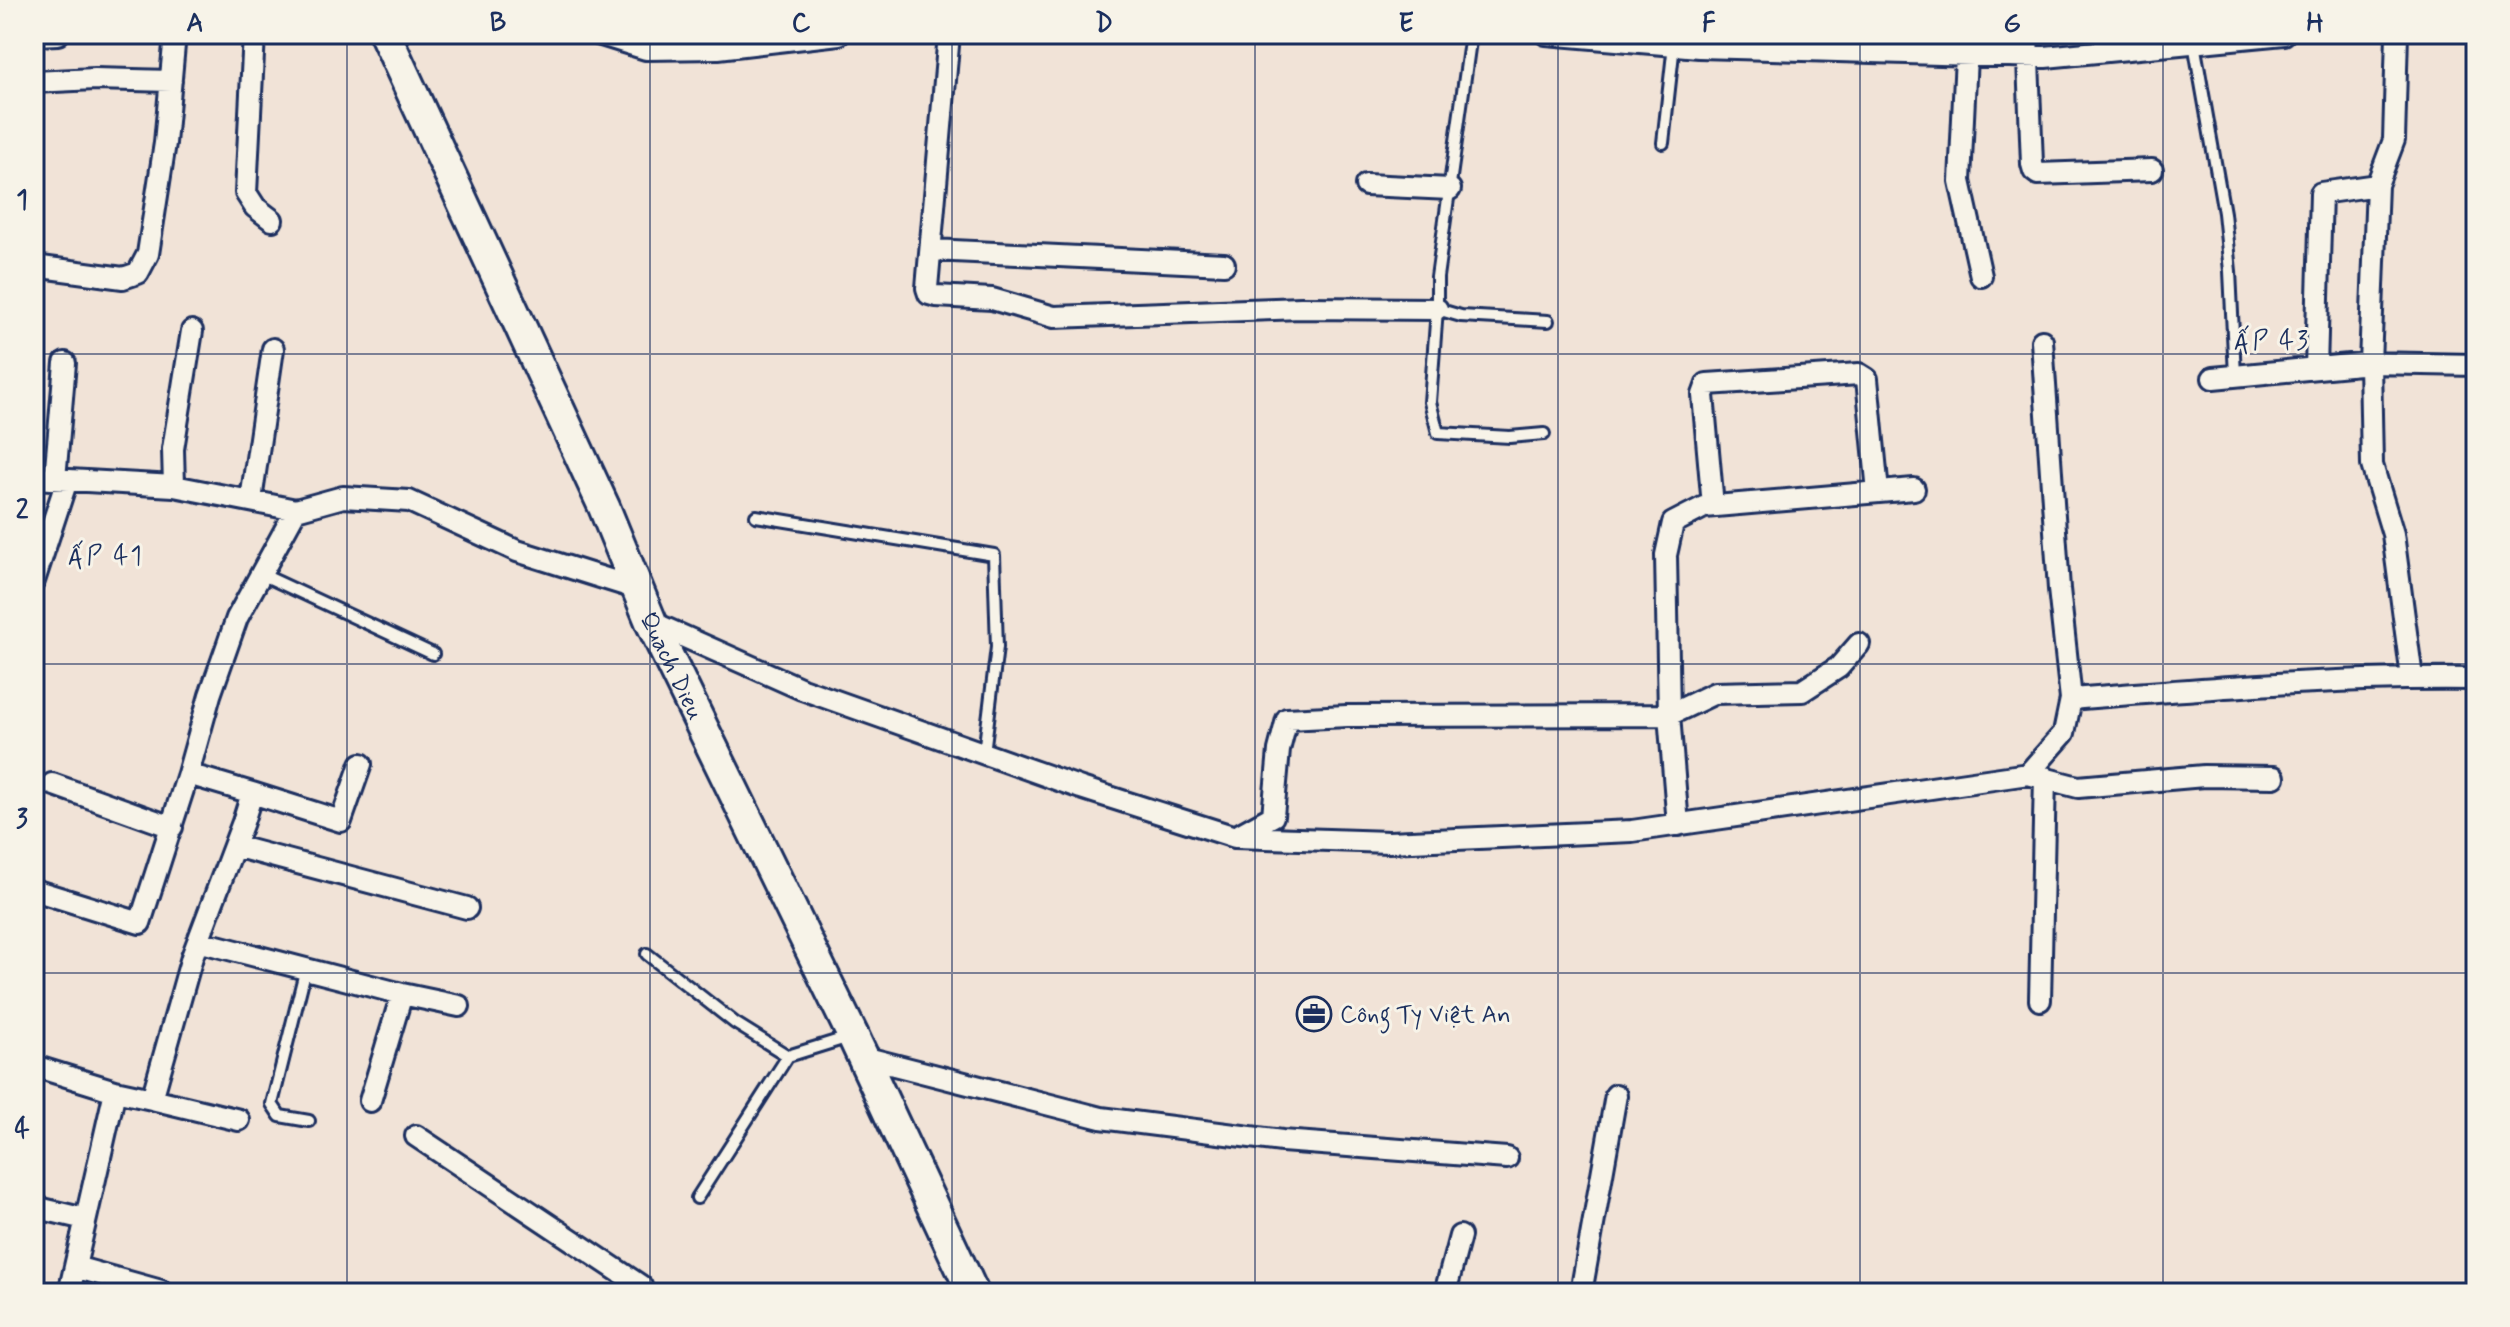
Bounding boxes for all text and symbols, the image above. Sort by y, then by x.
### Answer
text: A [186,7,204,41]
text: B [490,7,506,41]
text: C [792,7,811,41]
text: D [1095,7,1113,41]
text: E [1398,7,1414,41]
text: F [1702,7,1716,41]
text: G [2003,7,2021,41]
text: H [2307,7,2324,41]
text: 1 [16,184,28,218]
district label: ẤP 43 [2234,325,2310,359]
text: 2 [16,494,29,528]
district label: ẤP 41 [68,540,144,574]
street label: Quach Dieu [632,608,710,725]
text: 3 [16,803,28,837]
office icon: Công Ty Việt An [1295,995,1333,1033]
place label: Công Ty Việt An [1340,1000,1511,1034]
text: 4 [14,1113,30,1147]

